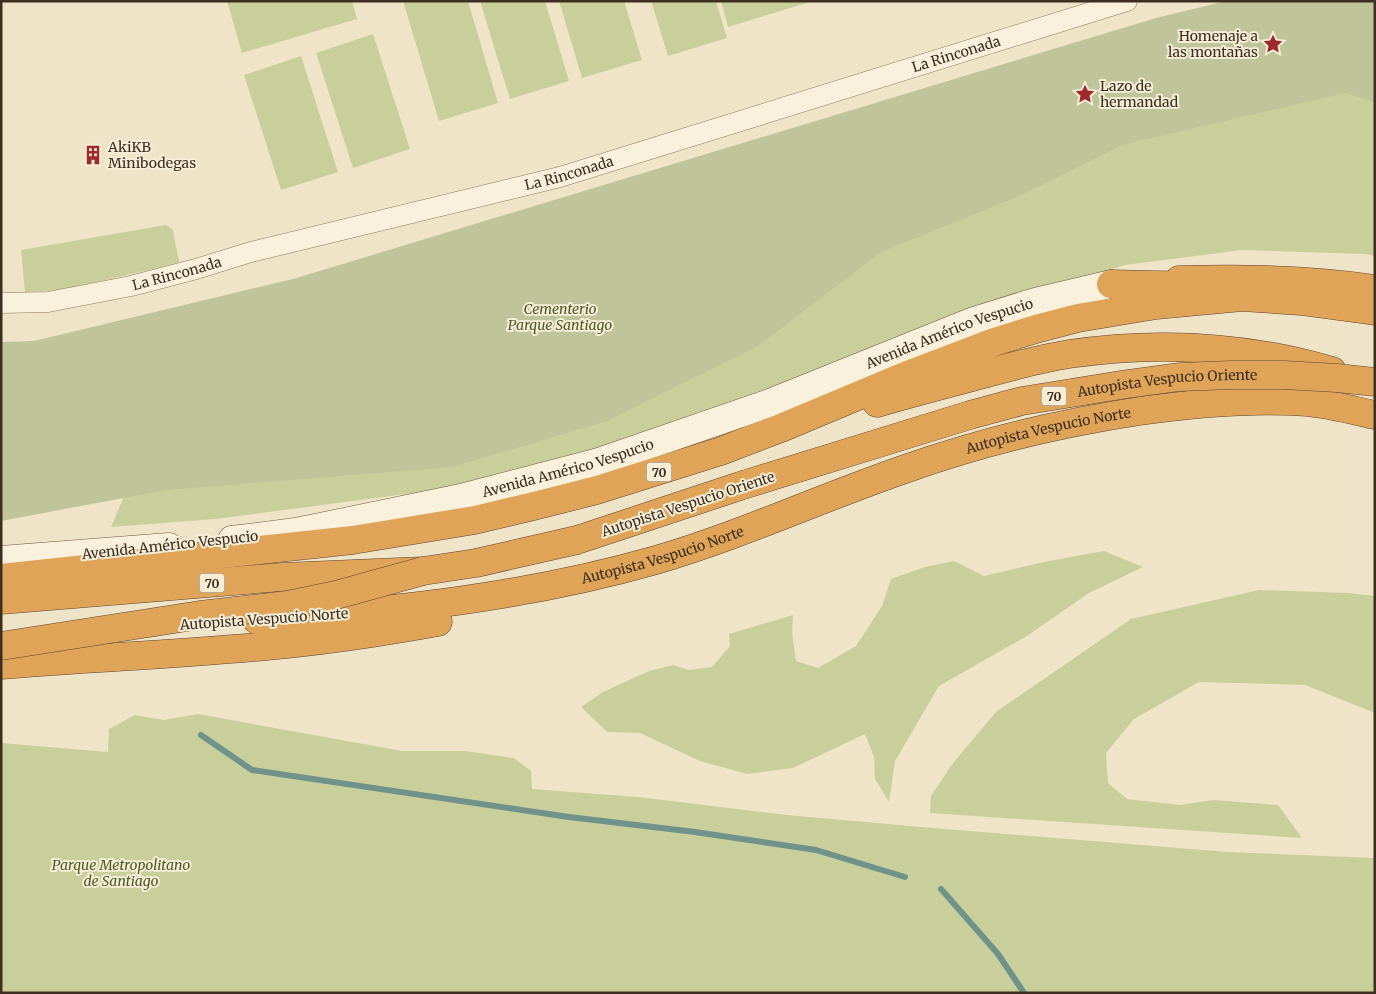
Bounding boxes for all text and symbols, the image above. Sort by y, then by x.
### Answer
place label: Homenaje a las montañas [1168,27,1258,61]
street label: La Rinconada [910,32,1003,76]
place icon: Homenaje a las montañas [1262,33,1284,55]
place label: Lazo de hermandad [1100,77,1179,111]
place icon: Lazo de hermandad [1074,83,1096,105]
place label: AkiKB Minibodegas [107,138,196,172]
building icon: AkiKB Minibodegas [82,144,104,166]
street label: La Rinconada [523,152,616,194]
street label: La Rinconada [130,253,224,294]
street label: Avenida Américo Vespucio [862,294,1035,373]
park label: Cementerio Parque Santiago [508,300,612,334]
street label: Autopista Vespucio Oriente [1075,366,1257,401]
road number: 70 [1042,386,1066,406]
street label: Autopista Vespucio Norte [963,404,1132,458]
street label: Avenida Américo Vespucio [479,435,656,501]
road number: 70 [646,462,672,482]
street label: Autopista Vespucio Oriente [598,468,777,541]
street label: Autopista Vespucio Norte [579,522,746,588]
street label: Avenida Américo Vespucio [80,527,259,563]
road number: 70 [200,574,224,592]
street label: Autopista Vespucio Norte [178,604,349,634]
park label: Parque Metropolitano de Santiago [52,856,190,890]

